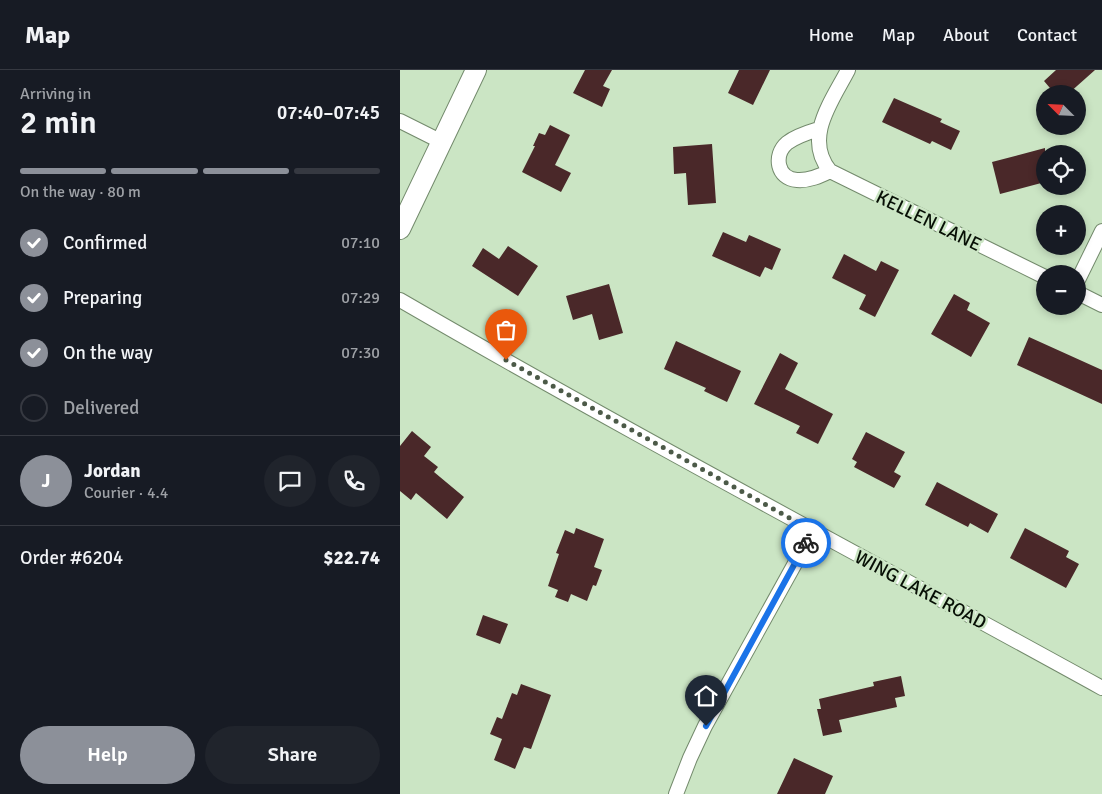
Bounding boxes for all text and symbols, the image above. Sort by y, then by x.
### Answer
text: Map [25,20,70,50]
text: Home [809,24,854,46]
text: Map [882,24,915,46]
text: About [943,24,989,46]
text: Contact [1017,24,1077,46]
text: Arriving in [20,84,91,104]
north arrow [1036,85,1086,135]
map controls [1036,85,1086,315]
text: 07:40–07:45 [277,101,380,125]
text: 2 min [20,103,97,142]
button: locate [1036,145,1086,195]
text: On the way · 80 m [20,182,141,202]
street label: KELLEN LANE [872,185,985,257]
button: + [1036,205,1086,255]
icon: check [20,229,48,257]
text: Confirmed [63,231,147,255]
text: 07:10 [341,233,380,253]
button: − [1036,265,1086,315]
icon: check [20,284,48,312]
text: Preparing [63,286,142,310]
text: 07:29 [341,288,380,308]
pin [485,309,527,360]
icon: bag [492,316,520,344]
icon: check [20,339,48,367]
text: On the way [63,341,153,365]
text: 07:30 [341,343,380,363]
text: Delivered [63,396,139,420]
button: chat [264,455,316,507]
button: phone [328,455,380,507]
text: Jordan [84,459,141,483]
text: J [42,469,50,493]
text: Courier · 4.4 [84,483,168,503]
courier [781,518,831,568]
icon: bike [792,529,820,557]
street label: WING LAKE ROAD [850,545,991,635]
text: Order #6204 [20,546,123,570]
text: $22.74 [323,546,380,570]
pin [685,675,727,726]
icon: home [692,682,720,710]
button: Help [20,726,195,784]
button: Share [205,726,380,784]

